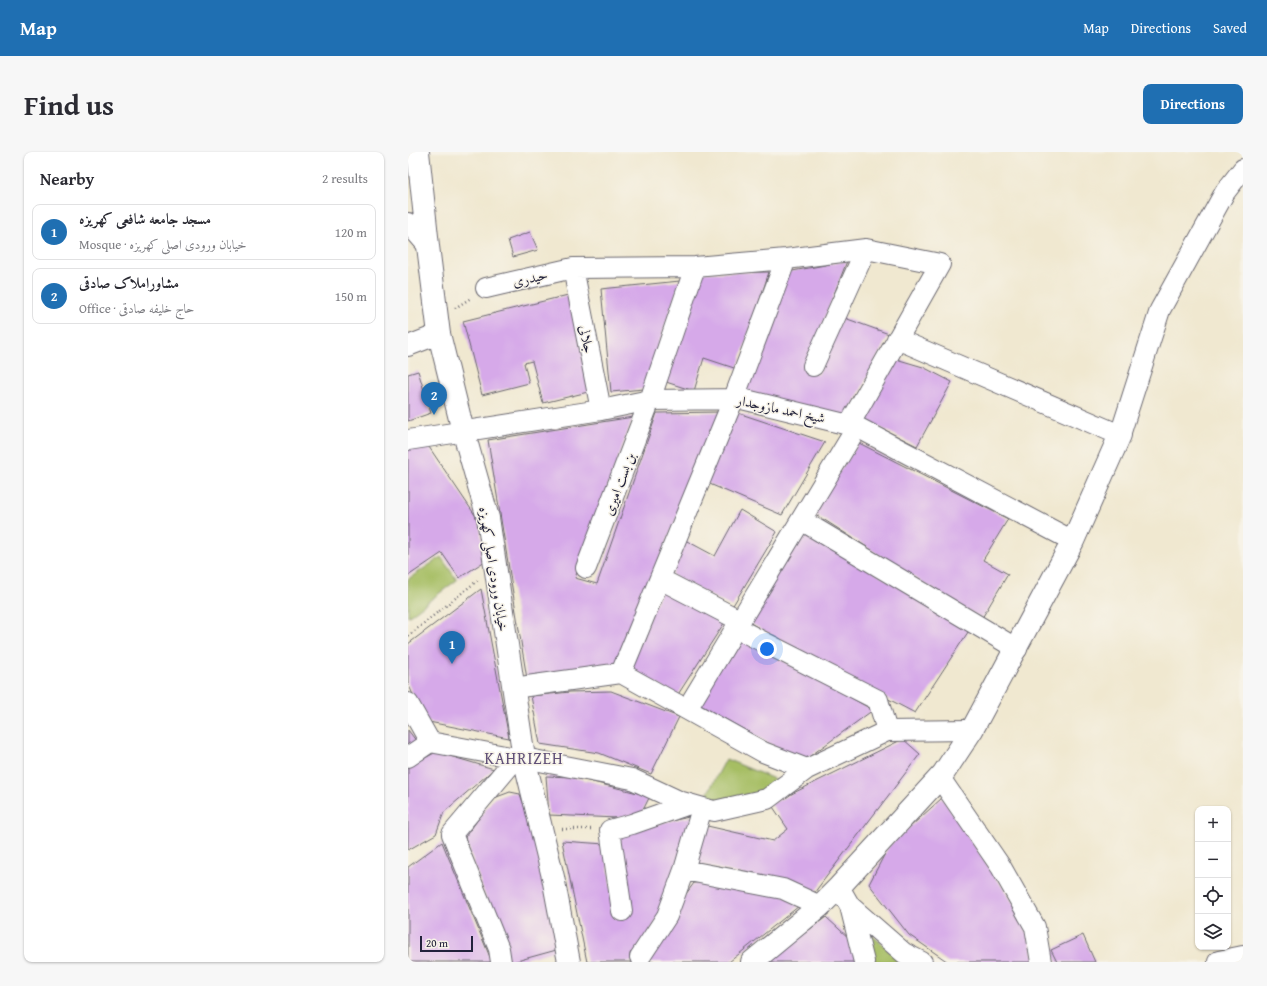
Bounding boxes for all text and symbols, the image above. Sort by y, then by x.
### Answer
text: Map [20,14,57,42]
text: Map [1083,18,1109,38]
text: Directions [1131,18,1191,38]
text: Saved [1213,18,1247,38]
text: Find us [24,84,114,125]
button: Directions [1143,84,1243,124]
text: Nearby [40,166,94,191]
text: 2 results [322,169,368,188]
text: مسجد جامعه شافعی کهریزه [79,208,211,229]
text: 1 [51,223,57,242]
text: 120 m [335,223,367,242]
text: Mosque · خیابان ورودی اصلی کهریزه [79,235,246,254]
street label: حیدری [510,264,550,292]
text: مشاوراملاک صادقی [79,272,179,293]
text: 2 [51,287,57,306]
text: 150 m [335,287,367,306]
text: Office · حاج خلیفه صادقی [79,299,194,318]
street label: جلالی [574,323,600,355]
pin: 2 [421,382,447,415]
street label: شیخ احمد مازوجدار [732,389,827,431]
street label: بن بست امیری [598,449,640,518]
street label: خیابان ورودی اصلی کهریزه [474,505,514,633]
pin: 1 [439,631,465,664]
your location [757,639,777,659]
district label: KAHRIZEH [484,746,564,770]
map controls [1195,806,1231,950]
button: + [1195,806,1231,842]
button: − [1195,842,1231,878]
button: locate [1195,878,1231,914]
button: layers [1195,914,1231,950]
scale bar [420,934,473,953]
text: 20 m [426,935,448,951]

